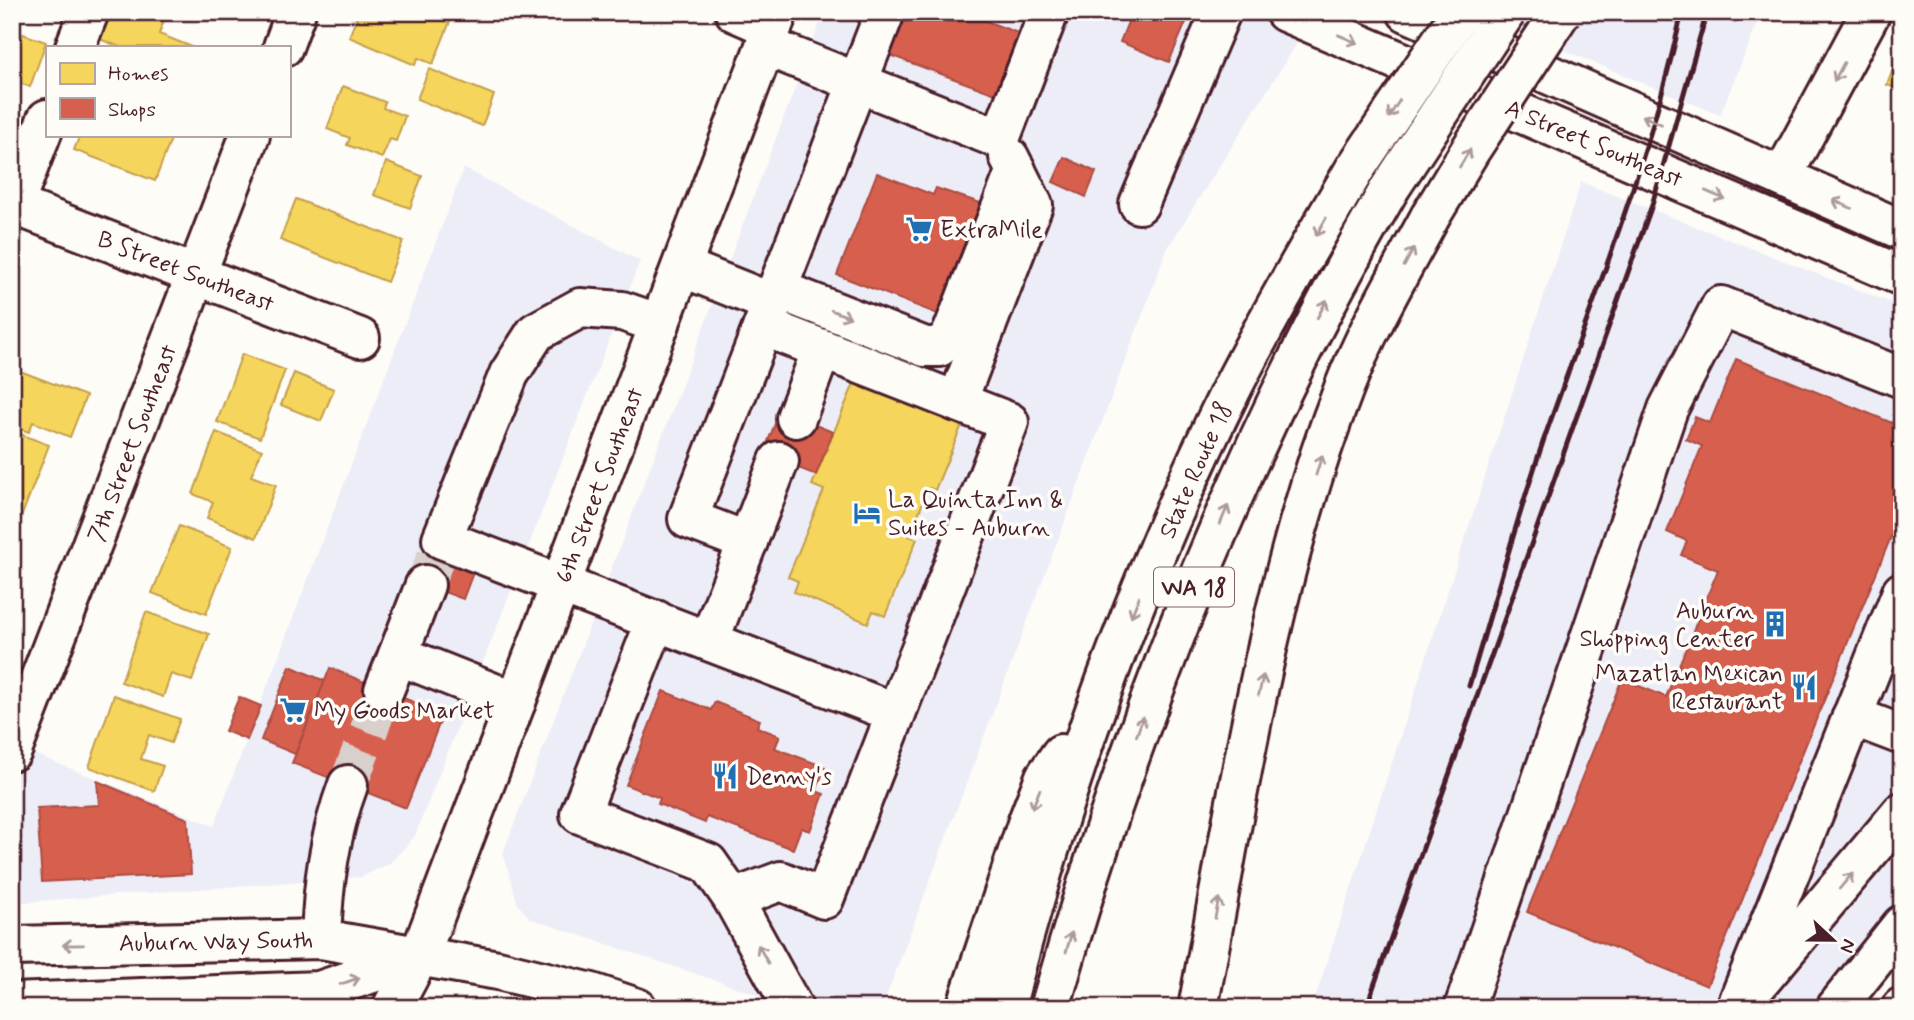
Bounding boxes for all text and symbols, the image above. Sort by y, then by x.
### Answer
one-way arrow [1337,33,1359,46]
legend [46,46,290,136]
text: Homes [108,60,168,88]
one-way arrow [1832,62,1846,82]
street label: A Street Southeast [1500,93,1687,196]
text: Shops [108,96,156,124]
one-way arrow [1387,99,1402,118]
one-way arrow [1642,113,1663,126]
one-way arrow [1458,149,1472,169]
one-way arrow [1704,189,1726,202]
one-way arrow [1832,197,1853,210]
supermarket icon: ExtraMile [904,214,934,244]
place label: ExtraMile [940,215,1043,246]
one-way arrow [1313,217,1327,237]
street label: B Street Southeast [93,224,279,320]
one-way arrow [1403,247,1416,268]
one-way arrow [1315,300,1329,320]
one-way arrow [829,308,851,321]
street label: 7th Street Southeast [81,340,185,547]
street label: 6th Street Southeast [549,383,652,588]
street label: State Route 18 [1153,398,1240,544]
one-way arrow [1313,454,1326,476]
place label: La Quinta Inn & Suites - Auburn [888,485,1063,544]
hotel icon: La Quinta Inn & Suites - Auburn [852,498,882,528]
one-way arrow [1218,505,1231,526]
road number: WA 18 [1154,568,1234,607]
one-way arrow [1128,596,1141,618]
place label: Auburn Shopping Center [1580,596,1754,655]
building icon: Auburn Shopping Center [1760,609,1790,639]
place label: Mazatlan Mexican Restaurant [1595,659,1783,718]
restaurant icon: Mazatlan Mexican Restaurant [1789,672,1819,702]
one-way arrow [1255,674,1269,697]
supermarket icon: My Goods Market [278,695,308,725]
place label: My Goods Market [314,696,495,727]
one-way arrow [1135,716,1147,738]
restaurant icon: Denny's [710,761,740,791]
place label: Denny's [746,762,832,793]
one-way arrow [1029,788,1042,810]
one-way arrow [1838,872,1854,890]
one-way arrow [1211,897,1225,920]
north arrow [1798,904,1868,974]
street label: Auburn Way South [119,925,313,960]
one-way arrow [1063,931,1076,954]
text: N [1833,935,1861,956]
one-way arrow [62,938,85,951]
one-way arrow [756,944,770,964]
one-way arrow [339,973,361,986]

